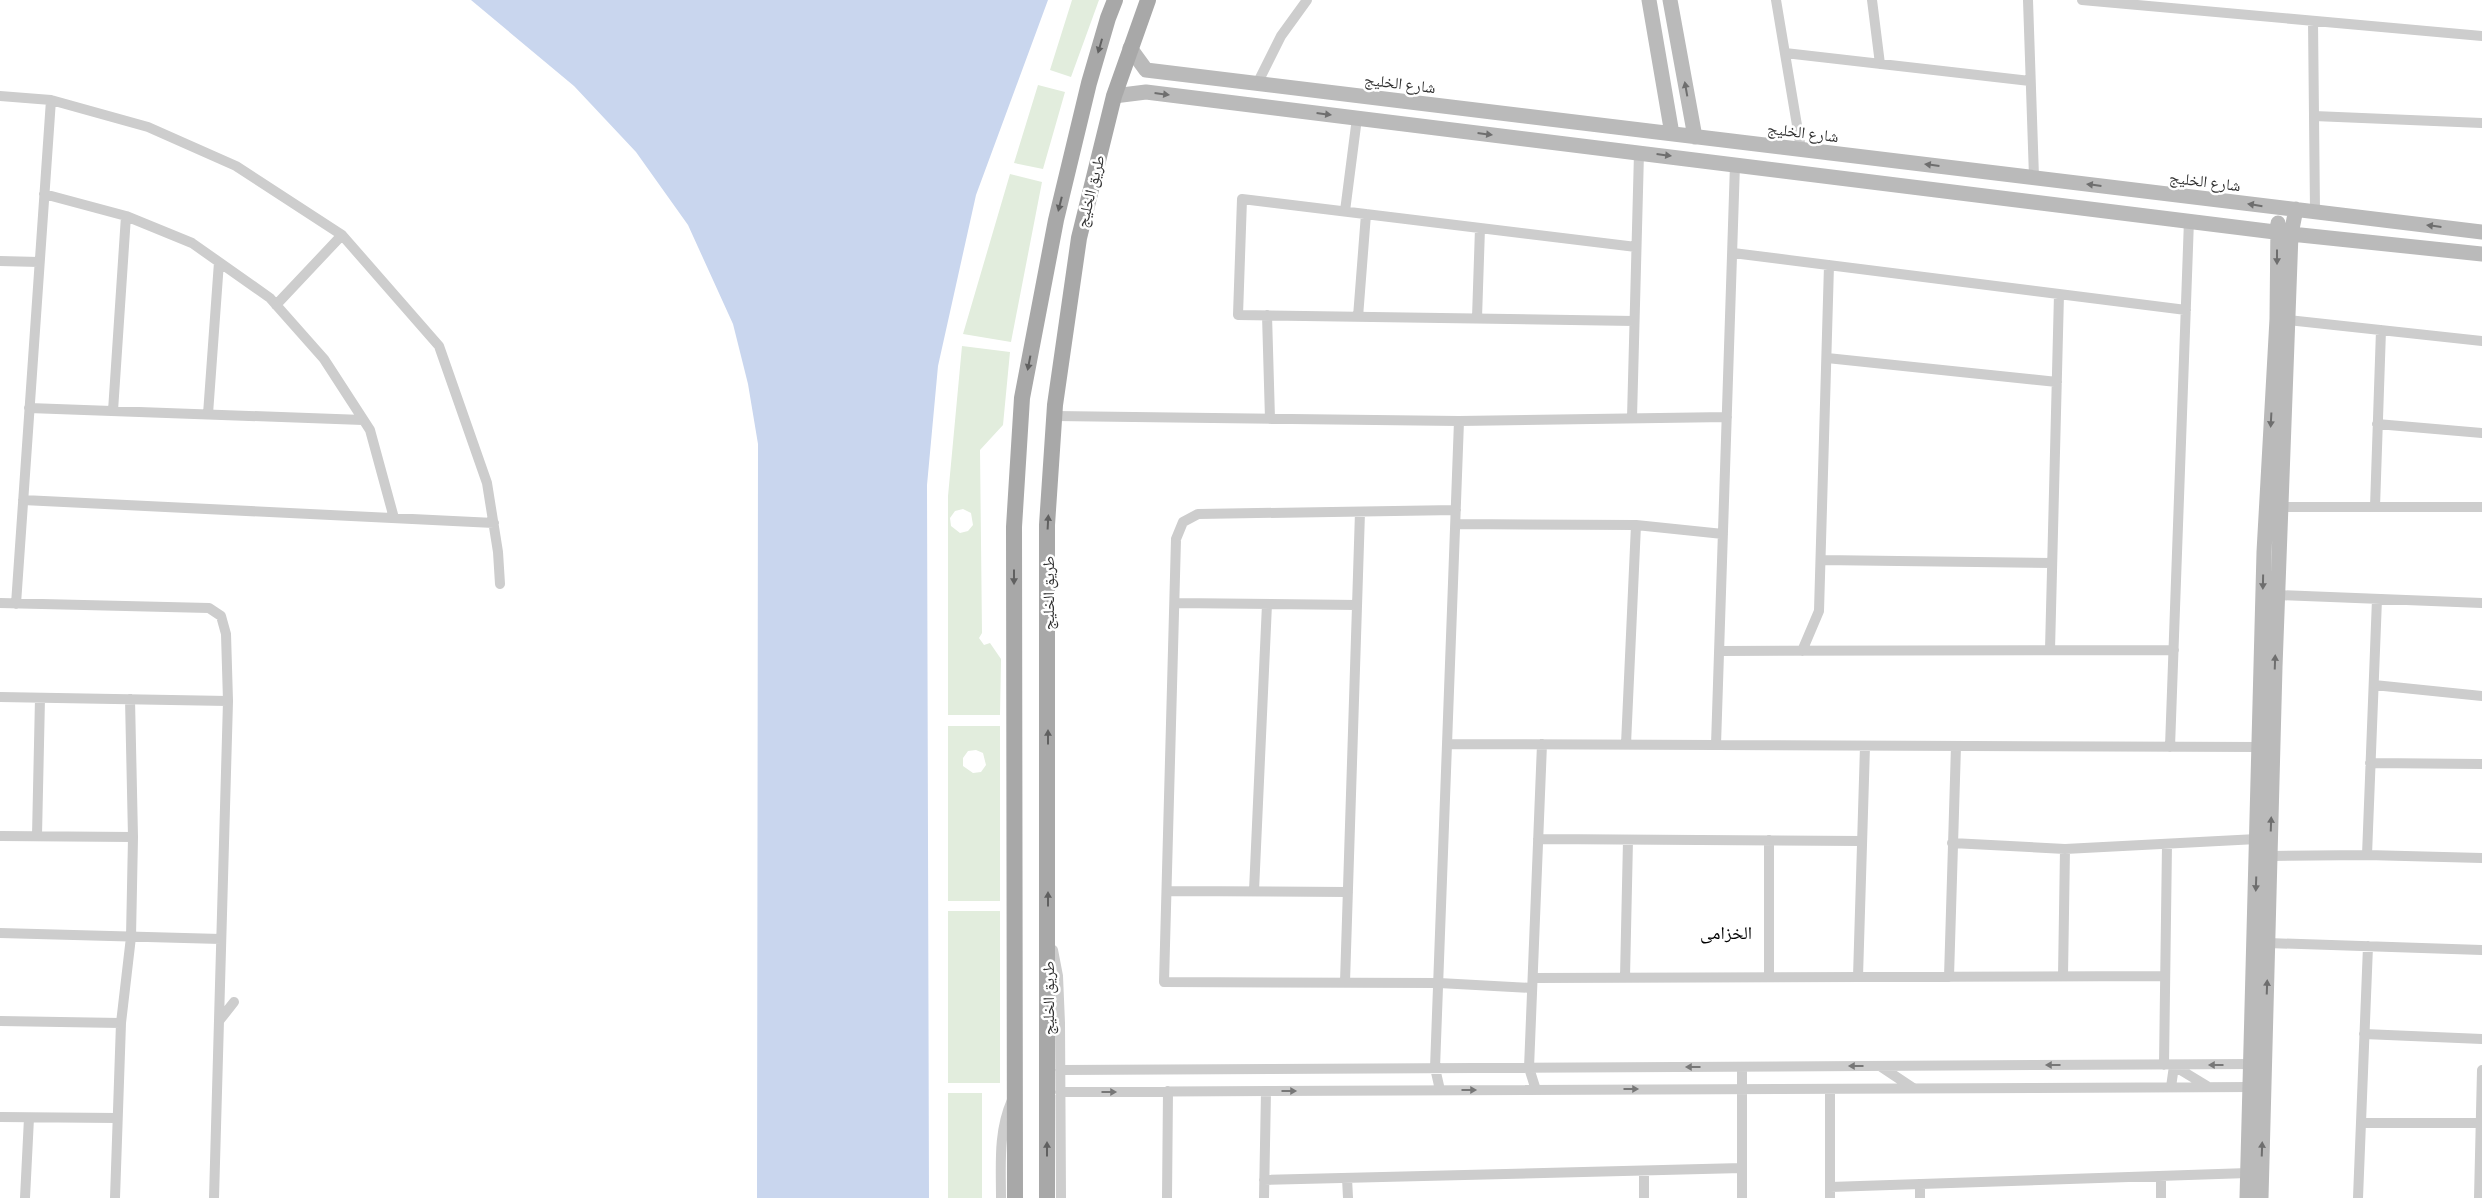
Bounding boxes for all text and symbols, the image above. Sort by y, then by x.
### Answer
one-way arrow [1095,39,1103,54]
street label: شارع الخليج [1363,68,1437,98]
one-way arrow [1682,80,1690,96]
one-way arrow [1155,90,1171,98]
one-way arrow [1316,110,1332,118]
street label: شارع الخليج [1766,117,1840,147]
one-way arrow [1477,130,1493,138]
street label: طريق الخليج [1070,152,1110,230]
one-way arrow [1656,152,1672,160]
one-way arrow [1924,161,1940,169]
street label: شارع الخليج [2168,166,2242,196]
one-way arrow [2085,180,2101,188]
one-way arrow [1056,196,1064,211]
one-way arrow [2247,201,2263,209]
one-way arrow [2425,221,2441,229]
one-way arrow [2273,250,2281,266]
one-way arrow [1024,355,1032,371]
one-way arrow [2267,412,2275,428]
one-way arrow [1044,514,1052,530]
street label: طريق الخليج [1037,556,1059,630]
one-way arrow [1010,569,1018,585]
one-way arrow [2259,574,2267,590]
one-way arrow [2272,654,2280,670]
one-way arrow [1044,729,1052,745]
one-way arrow [2267,816,2275,832]
one-way arrow [2251,877,2259,893]
one-way arrow [1044,891,1052,907]
district label: الخزامى [1700,920,1752,944]
street label: طريق الخليج [1037,961,1059,1035]
one-way arrow [2263,979,2271,995]
one-way arrow [2045,1061,2061,1069]
one-way arrow [2207,1061,2223,1069]
one-way arrow [1847,1062,1863,1070]
one-way arrow [1685,1063,1701,1071]
one-way arrow [1624,1085,1640,1093]
one-way arrow [1461,1086,1477,1094]
one-way arrow [1281,1087,1297,1095]
one-way arrow [1101,1088,1117,1096]
one-way arrow [1043,1141,1051,1157]
one-way arrow [2258,1141,2266,1157]

